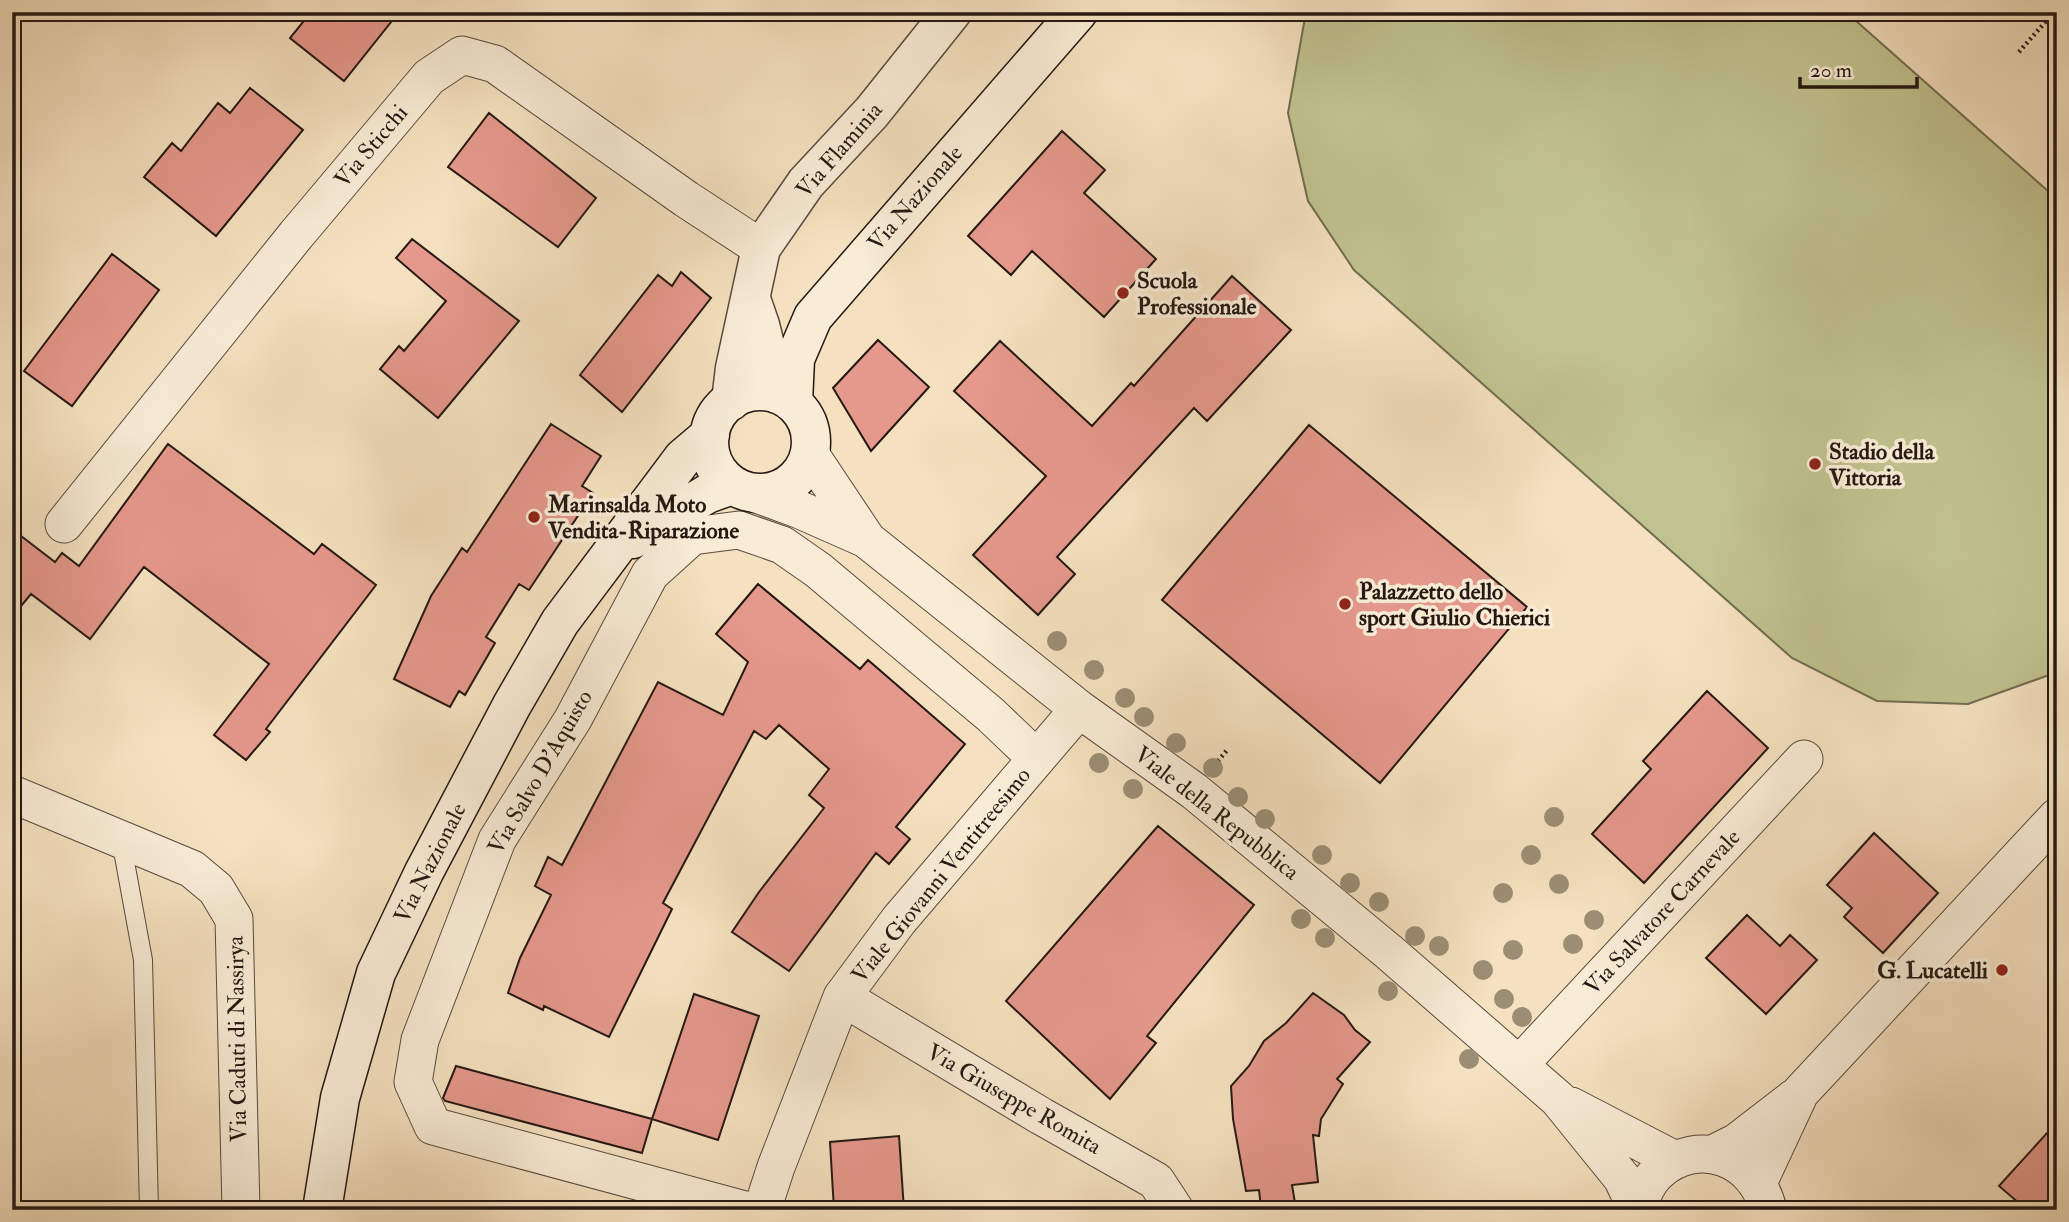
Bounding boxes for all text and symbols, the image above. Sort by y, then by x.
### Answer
scale bar [1800,46,1917,90]
text: 20 m [1810,57,1852,84]
street label: Via Flaminia [789,96,889,204]
street label: Via Sticchi [328,99,414,193]
street label: Via Nazionale [861,139,969,257]
place label: Scuola Professionale [1137,266,1257,321]
marker: Scuola Professionale [1115,285,1131,301]
place label: Stadio della Vittoria [1828,437,1936,492]
marker: Stadio della Vittoria [1807,456,1823,472]
place label: Marinsalda Moto Vendita-Riparazione [547,490,739,546]
marker: Marinsalda Moto Vendita-Riparazione [526,509,542,525]
place label: Palazzetto dello sport Giulio Chierici [1359,577,1550,633]
marker: Palazzetto dello sport Giulio Chierici [1337,596,1353,612]
street label: Via Salvo D'Aquisto [481,685,599,859]
street label: Viale della Repubblica [1128,740,1306,888]
street label: Viale Giovanni Ventitreesimo [845,761,1037,989]
street label: Via Nazionale [387,798,473,928]
street label: Via Salvatore Carnevale [1578,823,1747,1001]
street label: Via Caduti di Nassirya [221,935,253,1142]
place label: G. Lucatelli [1877,956,1988,985]
marker: G. Lucatelli [1994,962,2010,978]
street label: Via Giuseppe Romita [921,1037,1107,1162]

